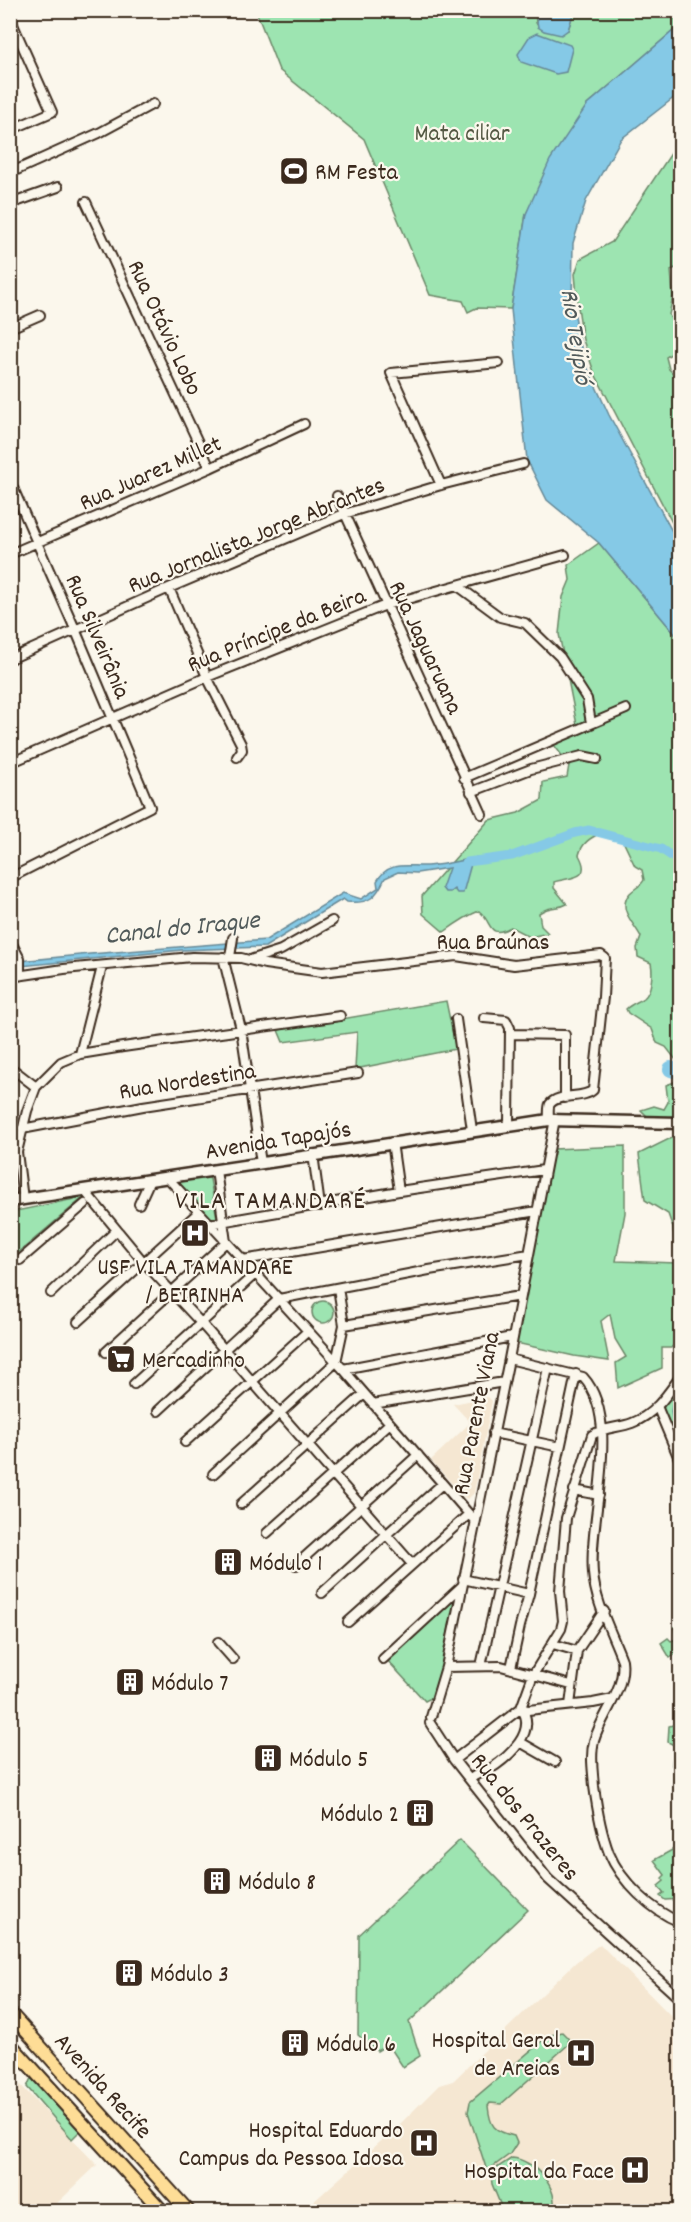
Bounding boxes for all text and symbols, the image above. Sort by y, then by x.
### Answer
park label: Mata ciliar [414,118,510,152]
sports icon: RM Festa [278,155,310,187]
place label: RM Festa [315,157,398,191]
street label: Rua Otávio Lobo [117,255,209,401]
water label: Rio Tejipió [549,286,601,391]
street label: Rua Juarez Millet [75,428,228,521]
street label: Rua Jornalista Jorge Abrantes [124,470,391,604]
street label: Rua Silveirânia [55,570,138,705]
street label: Rua Jaguaruana [378,576,470,721]
street label: Rua Príncipe da Beira [183,580,372,683]
water label: Canal do Iraque [103,903,263,956]
street label: Rua Braúnas [436,927,550,961]
street label: Rua Nordestina [117,1055,259,1111]
street label: Avenida Tapajós [203,1114,354,1170]
district label: VILA TAMANDARÉ [175,1184,367,1221]
hospital icon: USF VILA TAMANDARE / BEIRINHA [179,1217,211,1249]
place label: USF VILA TAMANDARE / BEIRINHA [97,1252,293,1314]
street label: Rua Parente Viana [445,1328,511,1498]
supermarket icon: Mercadinho [105,1343,137,1375]
place label: Mercadinho [142,1345,245,1379]
building icon: Módulo 1 [212,1546,244,1578]
place label: Módulo 1 [249,1548,323,1582]
building icon: Módulo 7 [114,1666,146,1698]
place label: Módulo 7 [151,1668,228,1702]
building icon: Módulo 5 [252,1742,284,1774]
place label: Módulo 5 [289,1744,368,1778]
street label: Rua dos Prazeres [461,1746,586,1889]
building icon: Módulo 2 [404,1797,436,1829]
place label: Módulo 2 [320,1799,399,1833]
building icon: Módulo 8 [201,1865,233,1897]
place label: Módulo 8 [238,1867,316,1901]
building icon: Módulo 3 [113,1957,145,1989]
place label: Módulo 3 [150,1959,229,1993]
place label: Hospital Geral de Areias [432,2025,560,2087]
street label: Avenida Recife [45,2026,159,2148]
building icon: Módulo 6 [279,2027,311,2059]
place label: Módulo 6 [316,2029,396,2063]
hospital icon: Hospital Geral de Areias [565,2037,597,2069]
place label: Hospital Eduardo Campus da Pessoa Idosa [179,2115,404,2177]
hospital icon: Hospital Eduardo Campus da Pessoa Idosa [408,2127,440,2159]
hospital icon: Hospital da Face [619,2154,651,2186]
place label: Hospital da Face [464,2156,614,2190]

